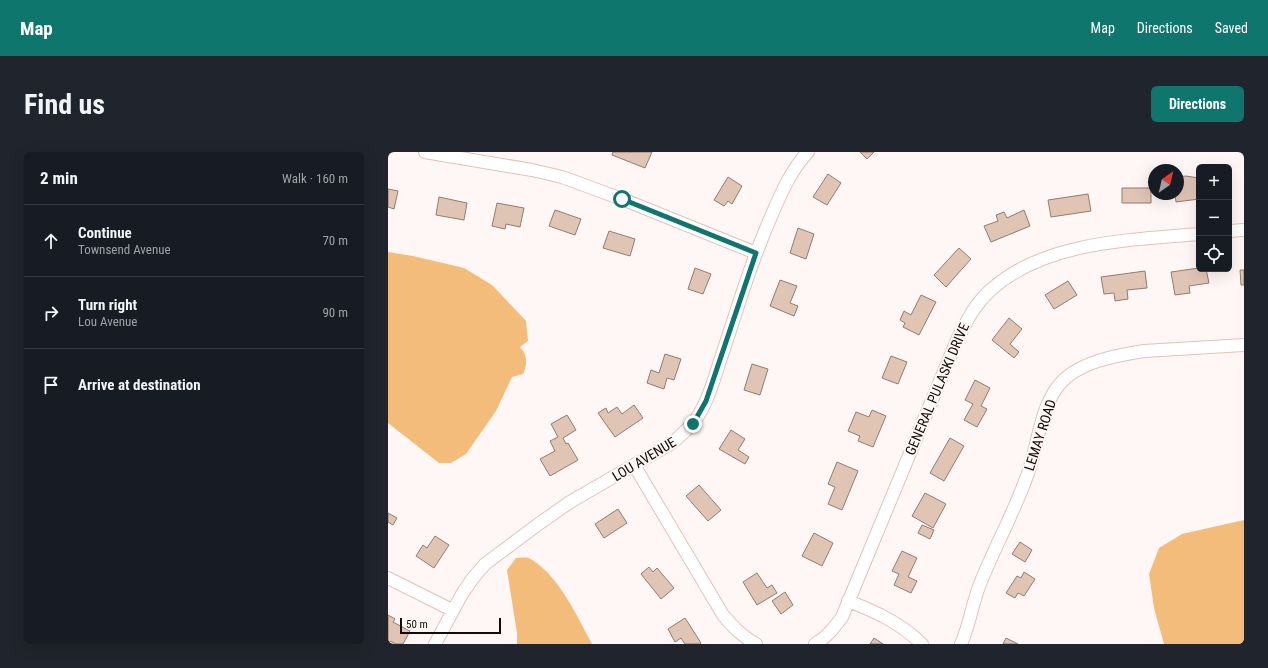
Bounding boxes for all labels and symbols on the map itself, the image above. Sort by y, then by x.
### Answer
north arrow [1148,164,1184,200]
route start [613,190,631,208]
street label: GENERAL PULASKI DRIVE [902,320,972,458]
street label: LEMAY ROAD [1021,397,1059,473]
route end [684,415,702,433]
street label: LOU AVENUE [609,434,679,484]
scale bar [400,616,501,635]

